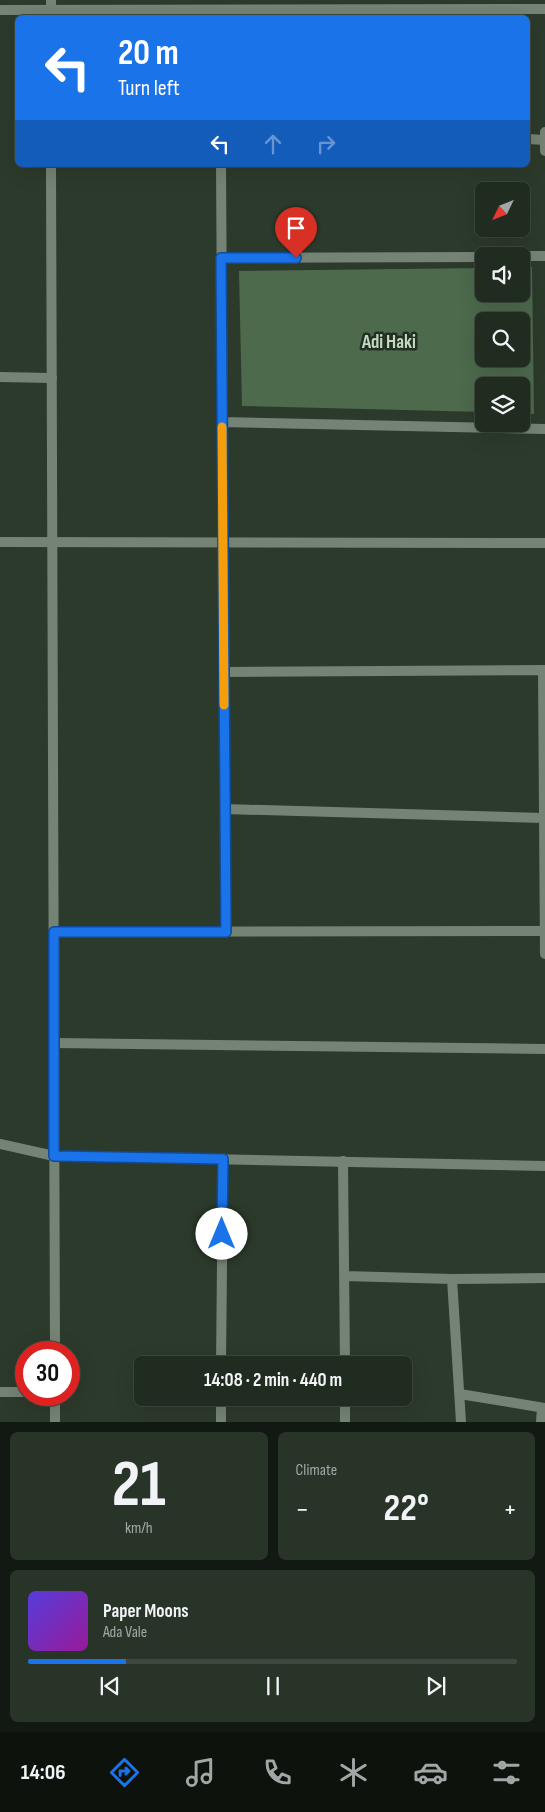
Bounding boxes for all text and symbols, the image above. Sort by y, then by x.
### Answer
text: 20 m [118,32,179,75]
icon: left [35,35,100,100]
text: Turn left [118,75,180,102]
icon: left [206,130,234,158]
icon: ahead [259,130,287,158]
icon: right [312,130,340,158]
north arrow [475,182,530,238]
map controls [475,182,530,432]
pin [275,207,317,258]
icon: arrive [282,214,310,242]
button: sound [475,247,530,302]
button: search [475,312,530,367]
district label: Adi Haki [361,331,416,354]
button: layers [475,377,530,432]
position arrow [195,1207,247,1259]
speed limit sign: 30 [15,1341,80,1406]
text: 14:08 · 2 min · 440 m [204,1369,342,1392]
text: 21 [112,1447,166,1525]
text: Climate [296,1461,337,1480]
text: 22° [384,1486,429,1531]
text: − [296,1493,309,1526]
text: + [503,1493,517,1526]
text: km/h [125,1519,153,1538]
text: Paper Moons [103,1600,189,1623]
text: Ada Vale [103,1623,147,1642]
icon: previous [96,1672,124,1700]
icon: pause [259,1672,287,1700]
icon: next [422,1672,450,1700]
icon: directions [107,1755,142,1790]
icon: music [183,1755,218,1790]
icon: phone [260,1755,295,1790]
icon: climate [336,1755,371,1790]
icon: car [413,1755,448,1790]
icon: filters [489,1755,524,1790]
text: 14:06 [21,1759,66,1786]

